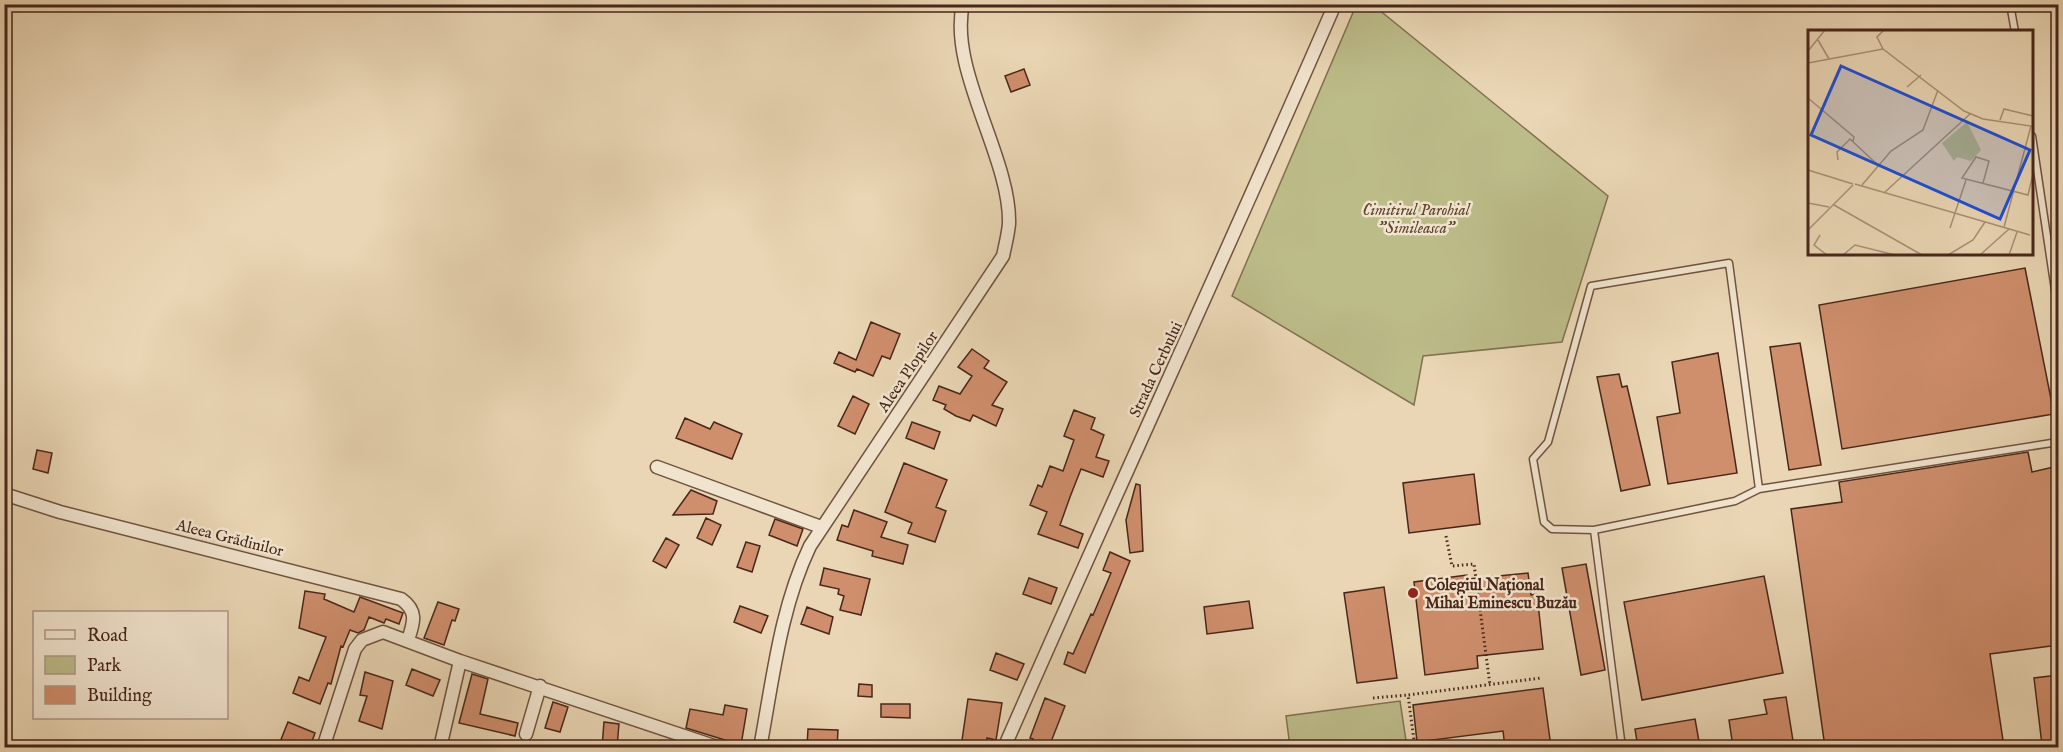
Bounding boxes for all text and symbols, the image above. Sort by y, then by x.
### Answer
inset map [1808,30,2033,255]
park label: Cimitirul Parohial "Simileasca" [1363,201,1471,239]
street label: Strada Cerbului [1126,319,1188,421]
street label: Aleea Plopilor [874,327,943,418]
street label: Aleea Grădinilor [173,516,285,562]
place label: Colegiul Național Mihai Eminescu Buzău [1425,576,1578,614]
marker: Colegiul Național Mihai Eminescu Buzău [1406,586,1420,600]
legend [33,611,228,719]
text: Road [87,625,128,648]
text: Park [87,655,122,678]
text: Building [87,685,152,708]

